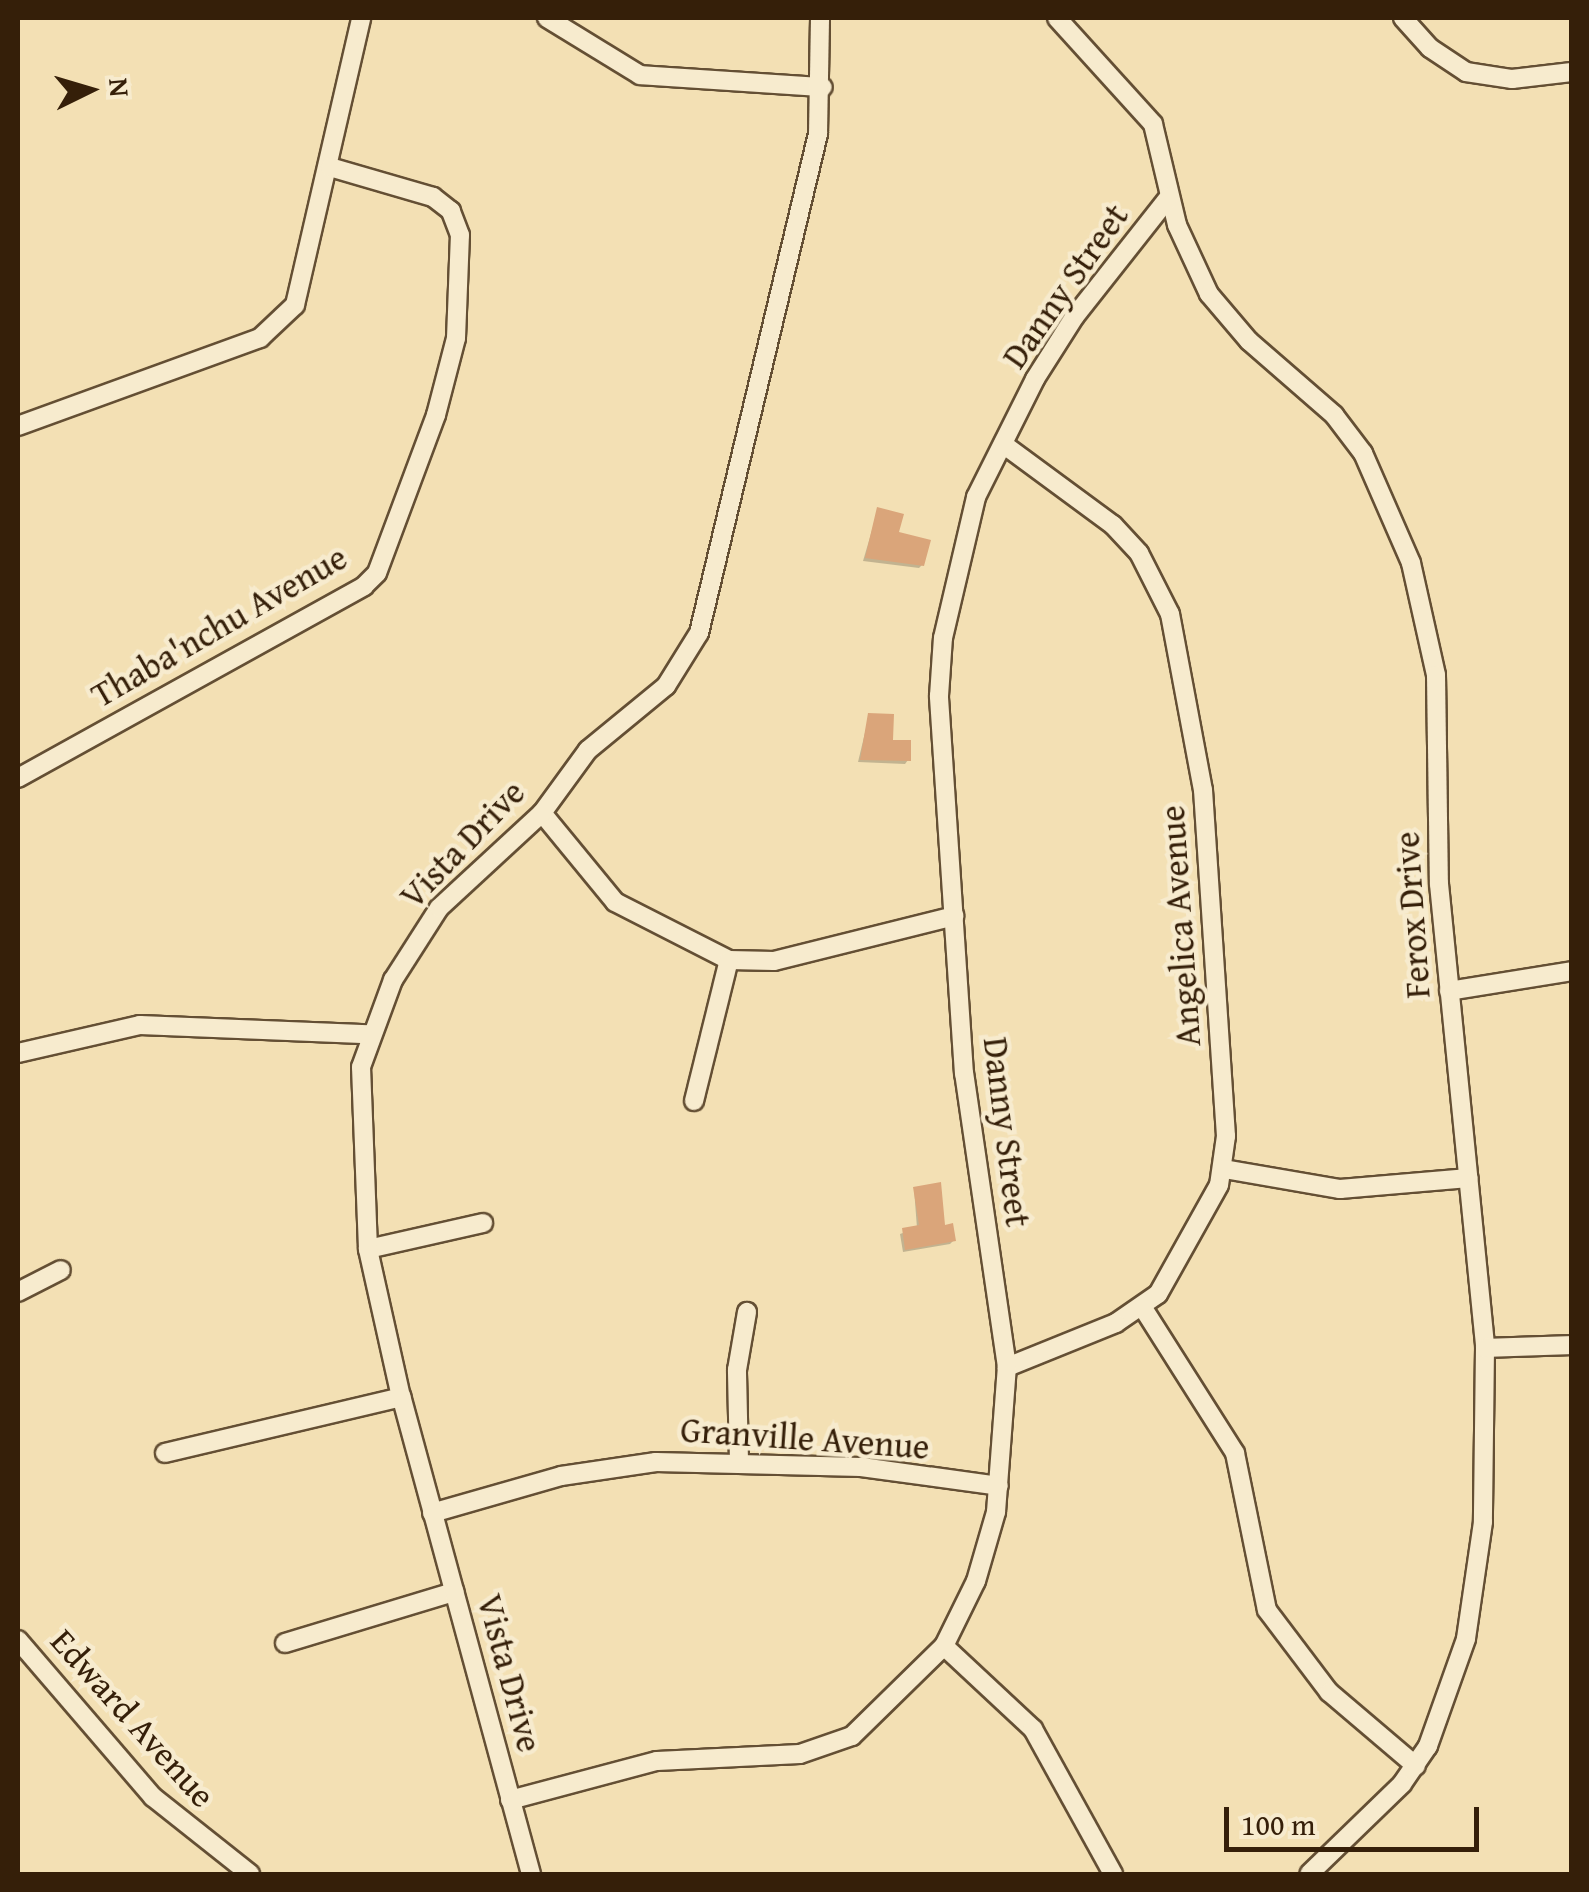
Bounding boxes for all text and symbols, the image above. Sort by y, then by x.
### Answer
north arrow [40,40,140,140]
text: N [99,76,142,98]
street label: Danny Street [993,196,1137,376]
street label: Thaba'nchu Avenue [84,536,354,716]
street label: Vista Drive [391,771,533,917]
street label: Angelica Avenue [1151,804,1209,1048]
street label: Ferox Drive [1385,830,1439,1000]
street label: Danny Street [975,1035,1039,1229]
street label: Granville Avenue [679,1408,931,1468]
street label: Vista Drive [469,1589,551,1757]
street label: Edward Avenue [42,1620,224,1816]
scale bar [1229,1787,1484,1849]
text: 100 m [1241,1802,1315,1846]

